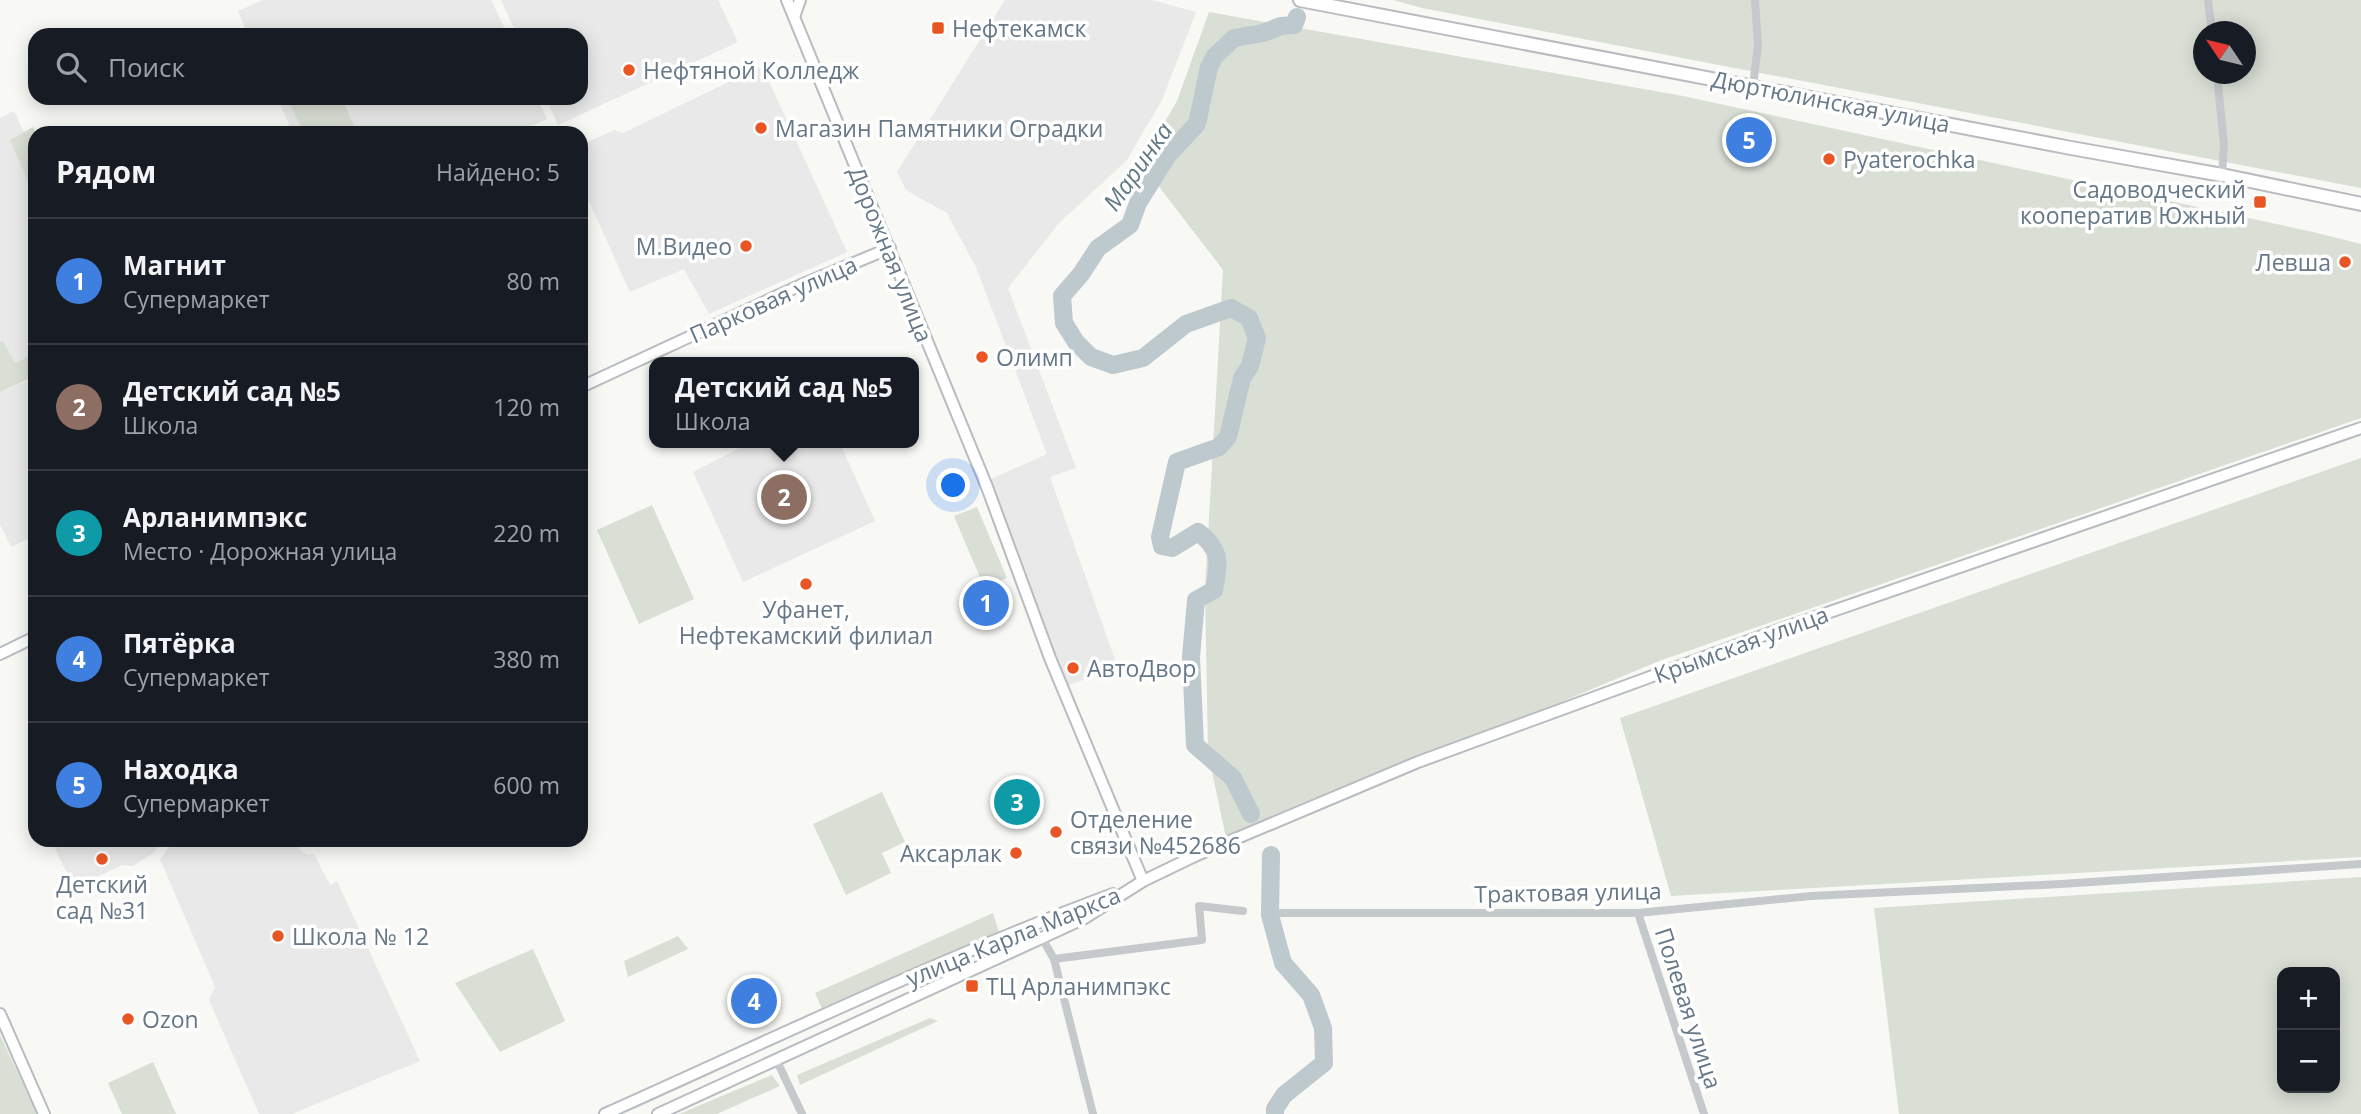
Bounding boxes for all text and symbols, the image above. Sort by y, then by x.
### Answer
place label: Нефтекамск [952,12,1087,44]
marker: Нефтекамск [930,20,946,36]
north arrow [2193,21,2256,84]
search box [28,28,588,105]
icon: search [52,48,90,86]
text: Поиск [108,49,185,85]
place label: Нефтяной Колледж [643,54,859,86]
marker: Нефтяной Колледж [621,62,637,78]
street label: Дюртюлинская улица [1709,62,1953,140]
place label: Магазин Памятники Оградки [775,112,1103,144]
pin: 5 [1726,114,1772,166]
water label: Маринка [1095,115,1180,217]
marker: Магазин Памятники Оградки [753,120,769,136]
place label: Pyaterochka [1843,143,1975,175]
text: Рядом [56,151,156,192]
marker: Pyaterochka [1821,151,1837,167]
text: Найдено: 5 [436,156,560,188]
street label: Дорожная улица [841,161,941,347]
place label: Садоводческий кооператив Южный [2020,173,2246,231]
marker: Садоводческий кооператив Южный [2252,194,2268,210]
place label: М.Видео [636,230,732,262]
marker: М.Видео [738,238,754,254]
place label: Левша [2255,246,2331,278]
text: Магнит [123,247,226,283]
street label: Парковая улица [684,248,862,350]
marker: Левша [2337,254,2353,270]
text: 1 [72,265,86,297]
text: 80 m [506,265,560,297]
text: Супермаркет [123,283,270,315]
place label: Олимп [996,341,1073,373]
marker: Олимп [974,349,990,365]
popup [649,357,919,448]
text: Детский сад №5 [675,369,893,405]
text: Детский сад №5 [123,373,341,409]
text: 2 [72,391,86,423]
text: 120 m [493,391,560,423]
text: Школа [675,405,750,437]
text: Школа [123,409,198,441]
your location [936,468,970,502]
pin: 2 [761,471,807,523]
text: Арланимпэкс [123,499,308,535]
text: 3 [72,517,86,549]
text: 220 m [493,517,560,549]
text: Место · Дорожная улица [123,535,397,567]
marker: Уфанет, Нефтекамский филиал [798,576,814,592]
pin: 1 [963,577,1009,629]
place label: Уфанет, Нефтекамский филиал [679,593,933,651]
street label: Крымская улица [1649,598,1833,690]
text: Пятёрка [123,625,236,661]
text: 4 [72,643,86,675]
text: 380 m [493,643,560,675]
place label: АвтоДвор [1087,652,1196,684]
marker: АвтоДвор [1065,660,1081,676]
text: Супермаркет [123,661,270,693]
text: Находка [123,751,239,787]
text: 5 [72,769,86,801]
text: 600 m [493,769,560,801]
pin: 3 [994,776,1040,828]
text: Супермаркет [123,787,270,819]
place label: Отделение связи №452686 [1070,803,1241,861]
marker: Отделение связи №452686 [1048,824,1064,840]
place label: Аксарлак [900,837,1002,869]
marker: Аксарлак [1008,845,1024,861]
marker: Детский сад №31 [94,851,110,867]
place label: Детский сад №31 [56,868,148,926]
street label: Трактовая улица [1474,874,1662,910]
street label: улица Карла Маркса [901,878,1125,994]
place label: Школа № 12 [292,920,429,952]
street label: Полевая улица [1648,923,1730,1093]
marker: Школа № 12 [270,928,286,944]
map controls [2277,967,2340,1093]
button: + [2277,967,2340,1030]
place label: ТЦ Арланимпэкс [986,970,1171,1002]
pin: 4 [731,975,777,1027]
marker: ТЦ Арланимпэкс [964,978,980,994]
place label: Ozon [142,1003,199,1035]
marker: Ozon [120,1011,136,1027]
button: − [2277,1030,2340,1093]

